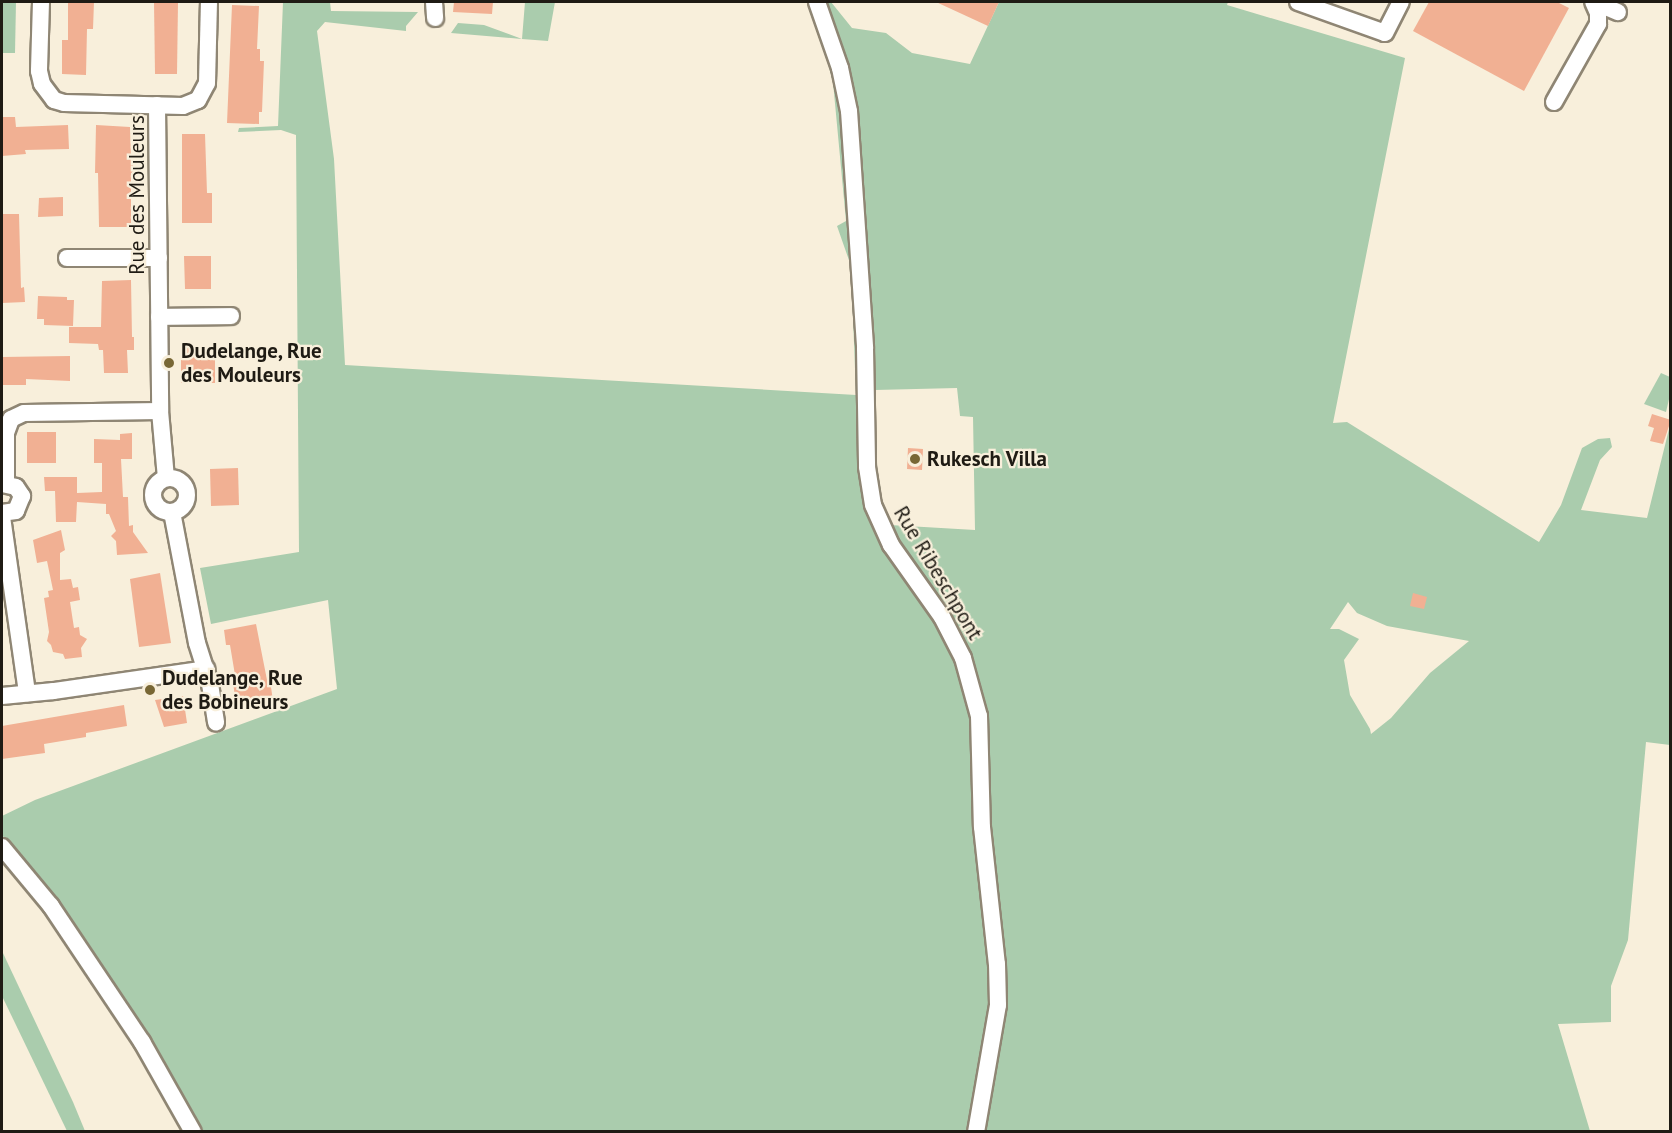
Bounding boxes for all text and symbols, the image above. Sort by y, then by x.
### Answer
street label: Rue des Mouleurs [124,115,150,275]
place label: Dudelange, Rue des Mouleurs [181,338,323,388]
marker: Dudelange, Rue des Mouleurs [162,356,176,370]
place label: Rukesch Villa [927,446,1047,472]
marker: Rukesch Villa [908,452,922,466]
street label: Rue Ribeschpont [888,502,988,644]
place label: Dudelange, Rue des Bobineurs [162,665,304,715]
marker: Dudelange, Rue des Bobineurs [143,683,157,697]

